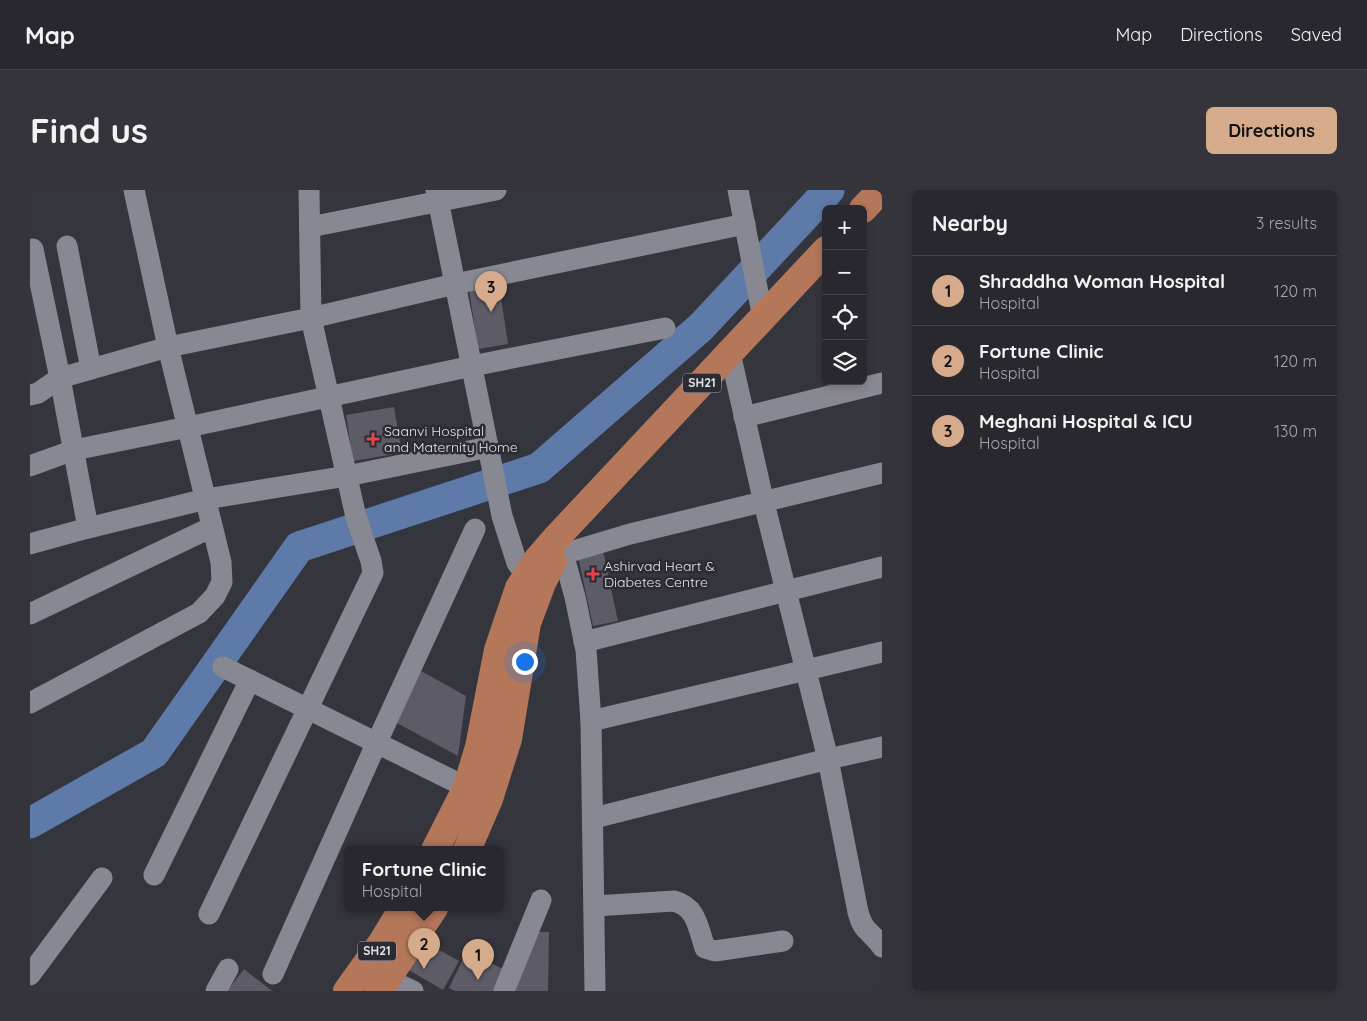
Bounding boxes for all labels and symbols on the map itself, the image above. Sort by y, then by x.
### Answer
pin: 3 [475,271,507,312]
road number: SH21 [683,374,721,392]
place label: Saanvi Hospital and Maternity Home [384,422,518,456]
marker: Saanvi Hospital and Maternity Home [366,432,380,446]
place label: Ashirvad Heart & Diabetes Centre [604,557,715,591]
marker: Ashirvad Heart & Diabetes Centre [586,567,600,581]
your location [512,649,538,675]
pin: 2 [408,928,440,969]
pin: 1 [462,939,494,980]
road number: SH21 [358,941,396,960]

